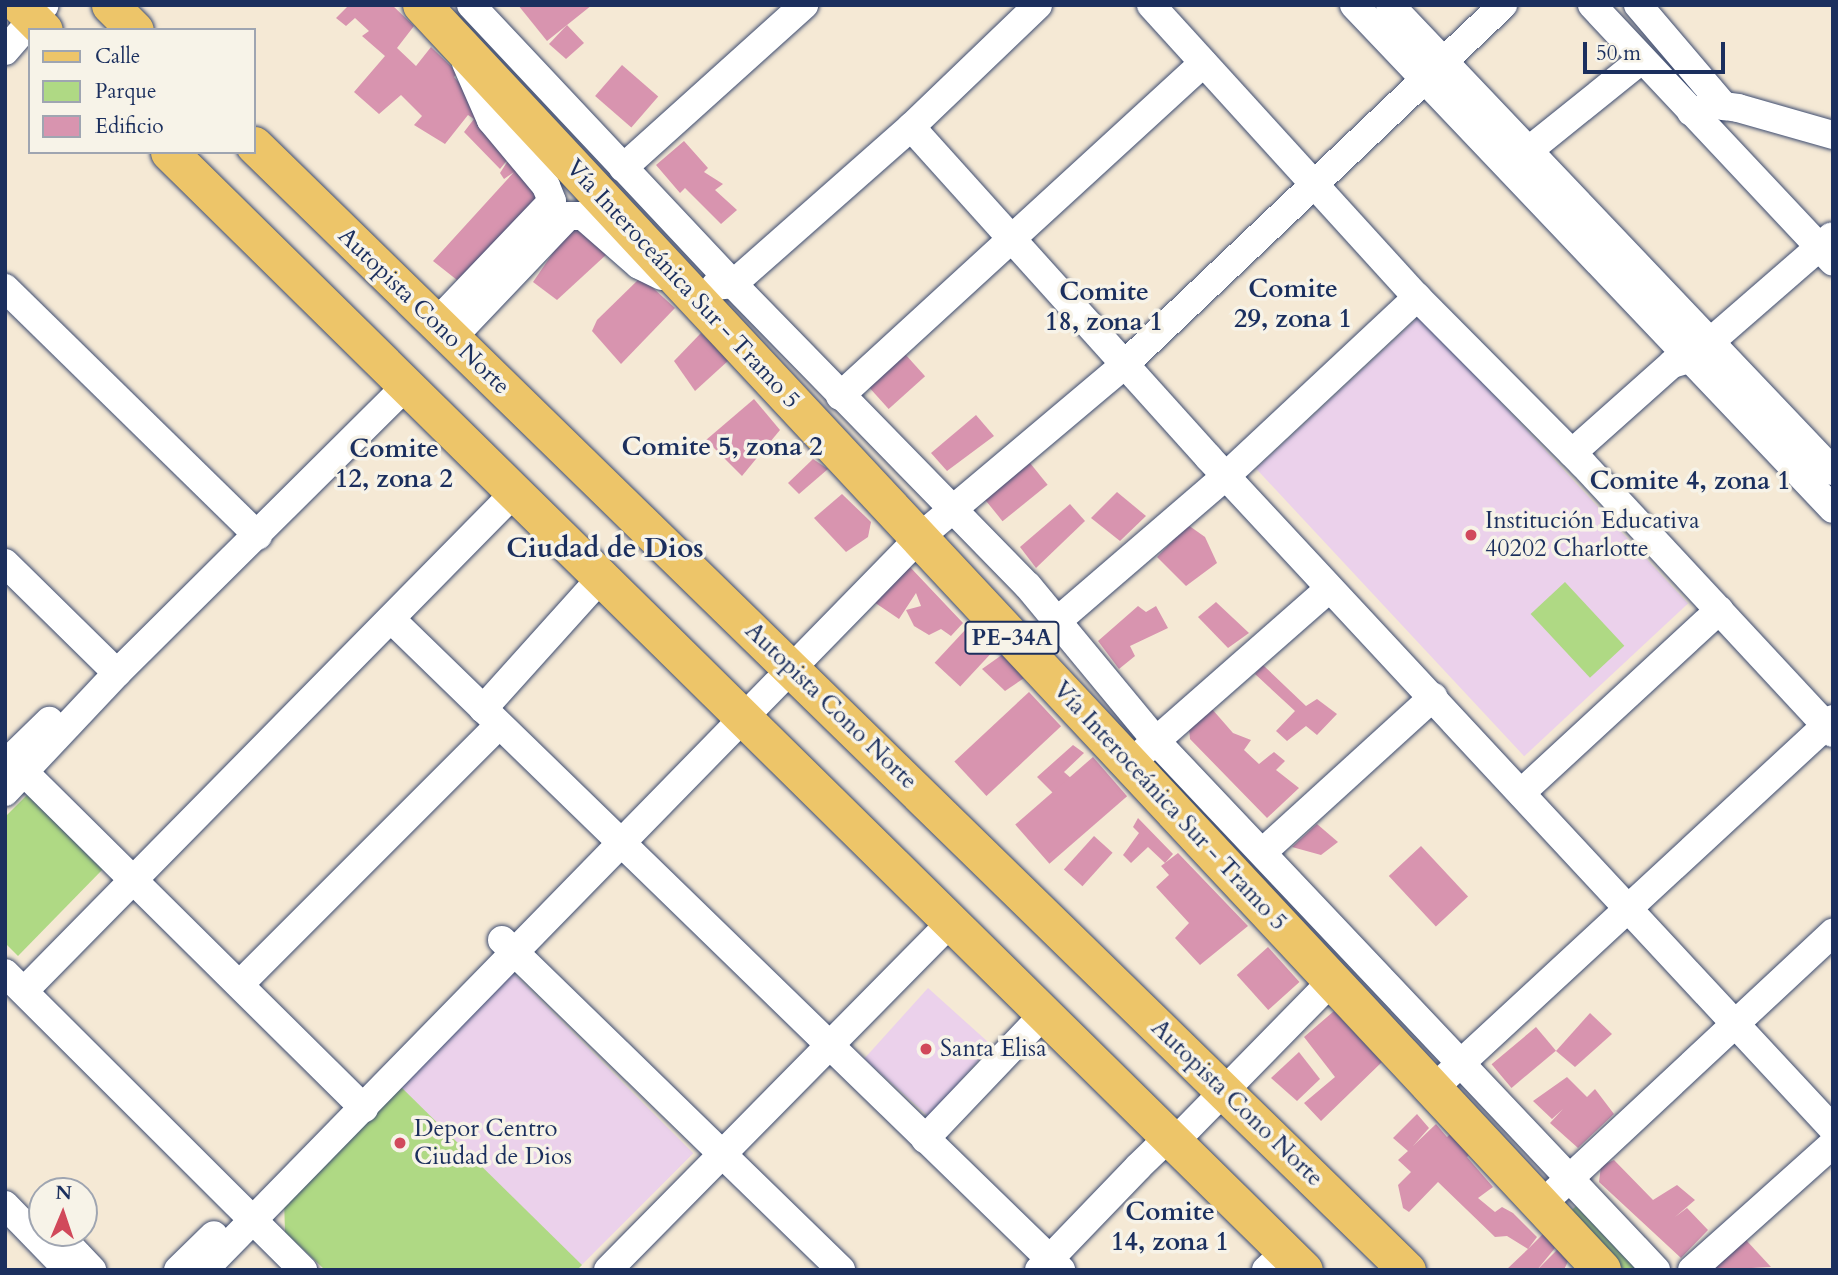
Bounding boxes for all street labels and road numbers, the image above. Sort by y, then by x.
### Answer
street label: Vía Interoceánica Sur - Tramo 5 [560,154,806,414]
street label: Autopista Cono Norte [332,222,516,400]
street label: Autopista Cono Norte [739,617,923,795]
road number: PE-34A [963,618,1061,658]
street label: Vía Interoceánica Sur - Tramo 5 [1047,676,1293,936]
street label: Autopista Cono Norte [1145,1014,1329,1192]

